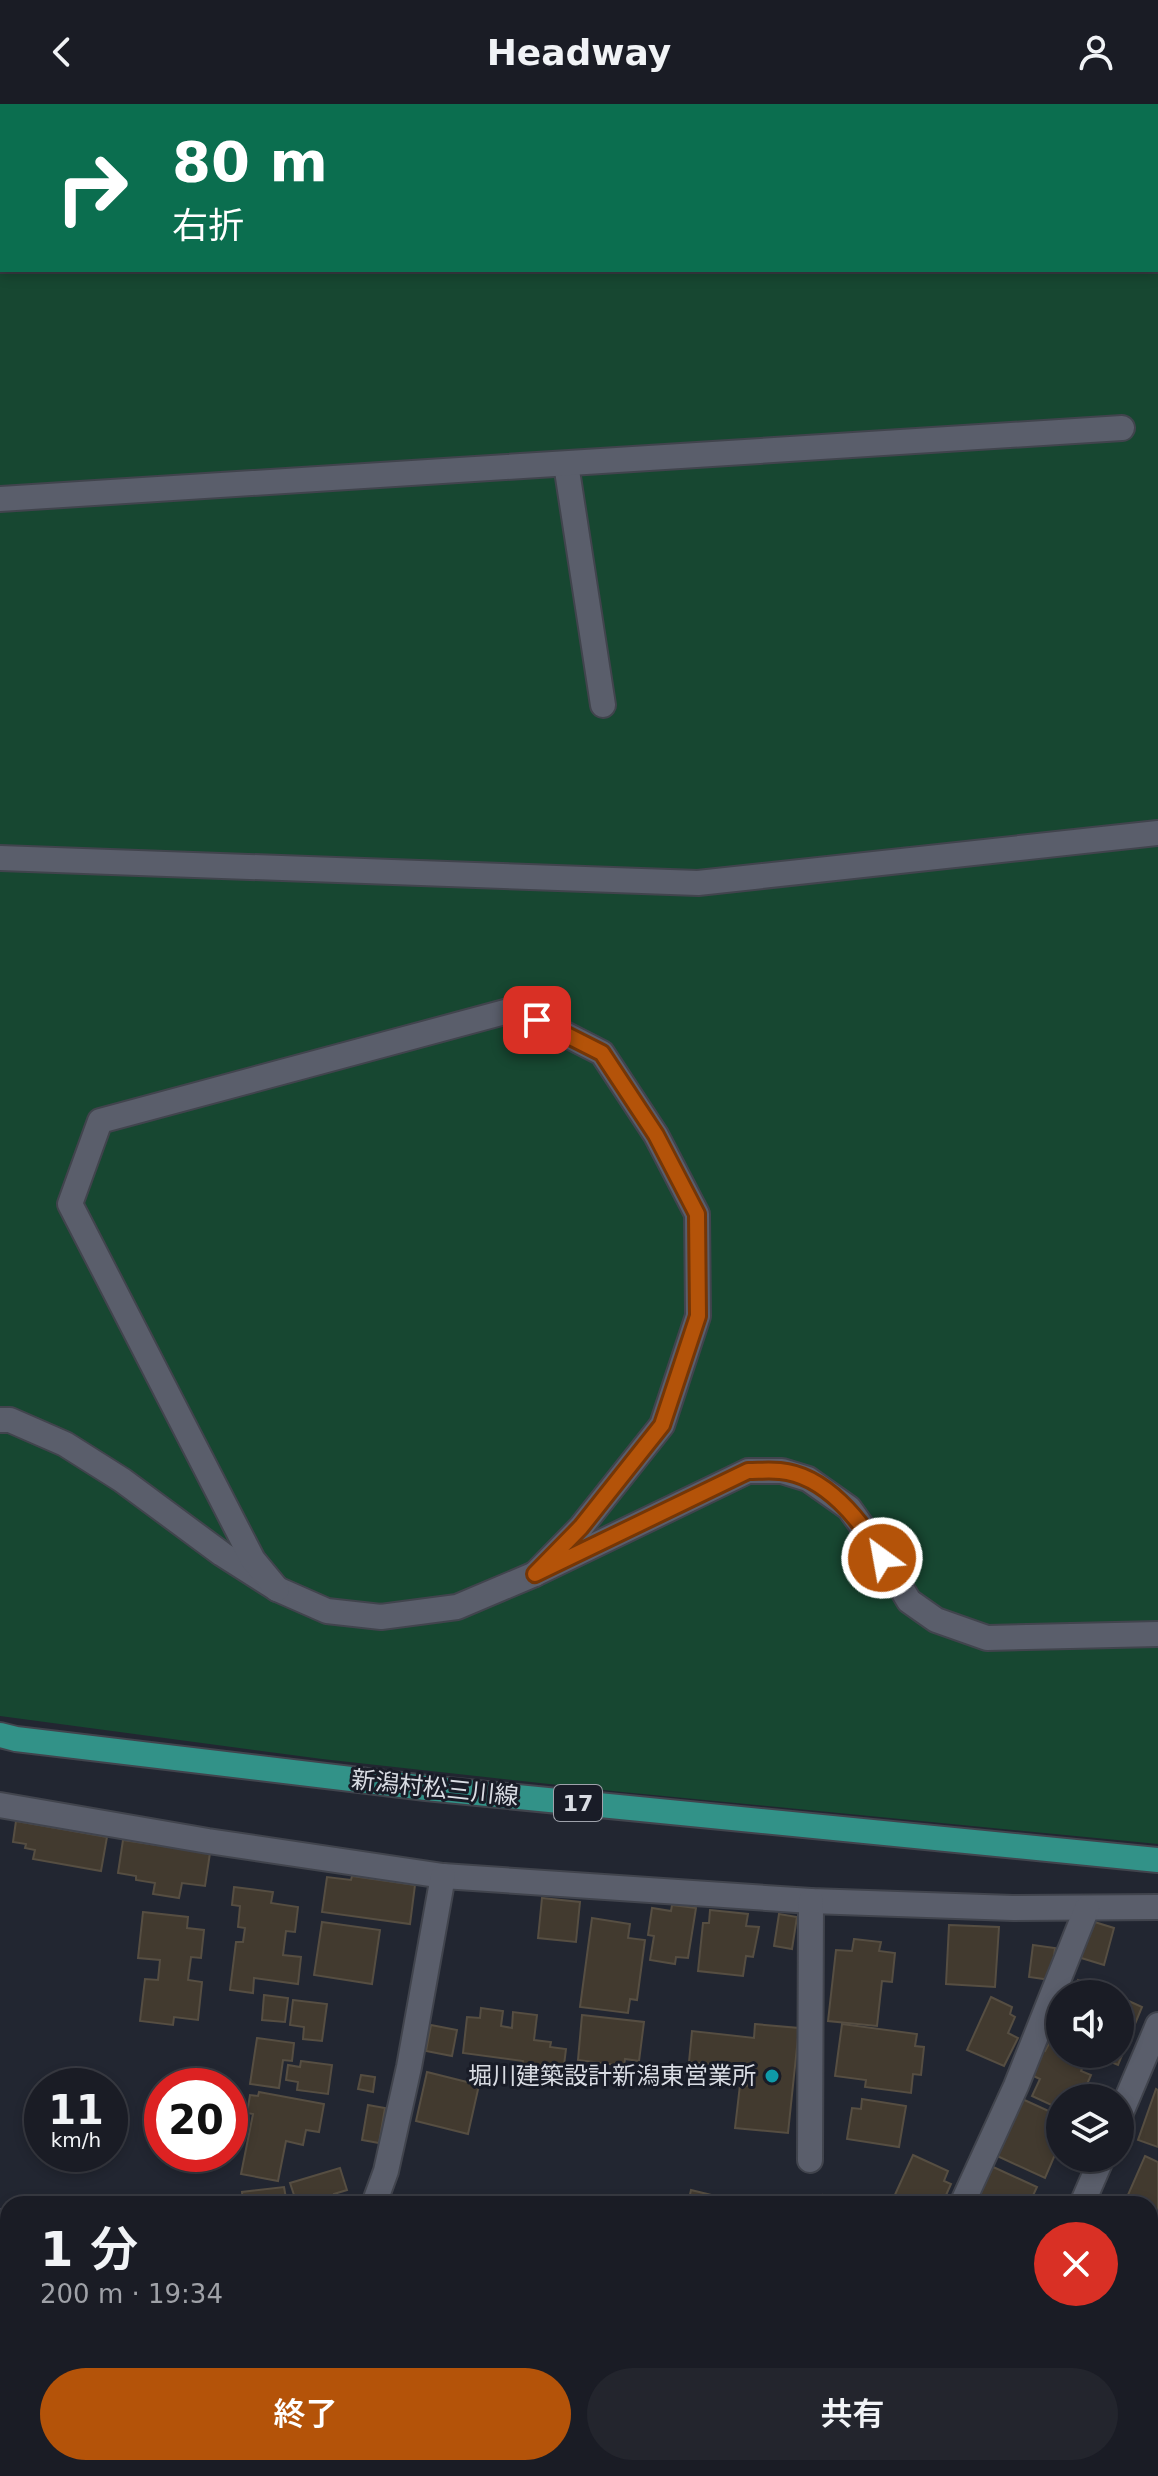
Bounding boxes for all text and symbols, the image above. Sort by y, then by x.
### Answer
icon: back [40,30,84,74]
icon: person [1074,30,1118,74]
text: Headway [487,32,671,73]
text: 80 m [172,129,328,194]
icon: right [40,136,144,240]
text: 右折 [172,205,244,246]
pin [503,986,571,1054]
icon: arrive [515,998,559,1042]
position arrow [840,1516,924,1600]
street label: 新潟村松三川線 [350,1765,520,1811]
road number: 17 [554,1785,602,1821]
map controls [1046,1980,1134,2172]
button: sound [1046,1980,1134,2068]
place label: 堀川建築設計新潟東営業所 [468,2062,756,2090]
marker: 堀川建築設計新潟東営業所 [763,2067,781,2085]
speed limit sign: 20 [144,2068,248,2172]
button: layers [1046,2084,1134,2172]
text: 11 [48,2087,104,2133]
text: km/h [51,2128,101,2152]
text: 1 分 [40,2221,138,2277]
button: close [1034,2222,1118,2306]
text: 200 m · 19:34 [40,2279,223,2309]
button: 終了 [40,2368,571,2460]
button: 共有 [587,2368,1118,2460]

